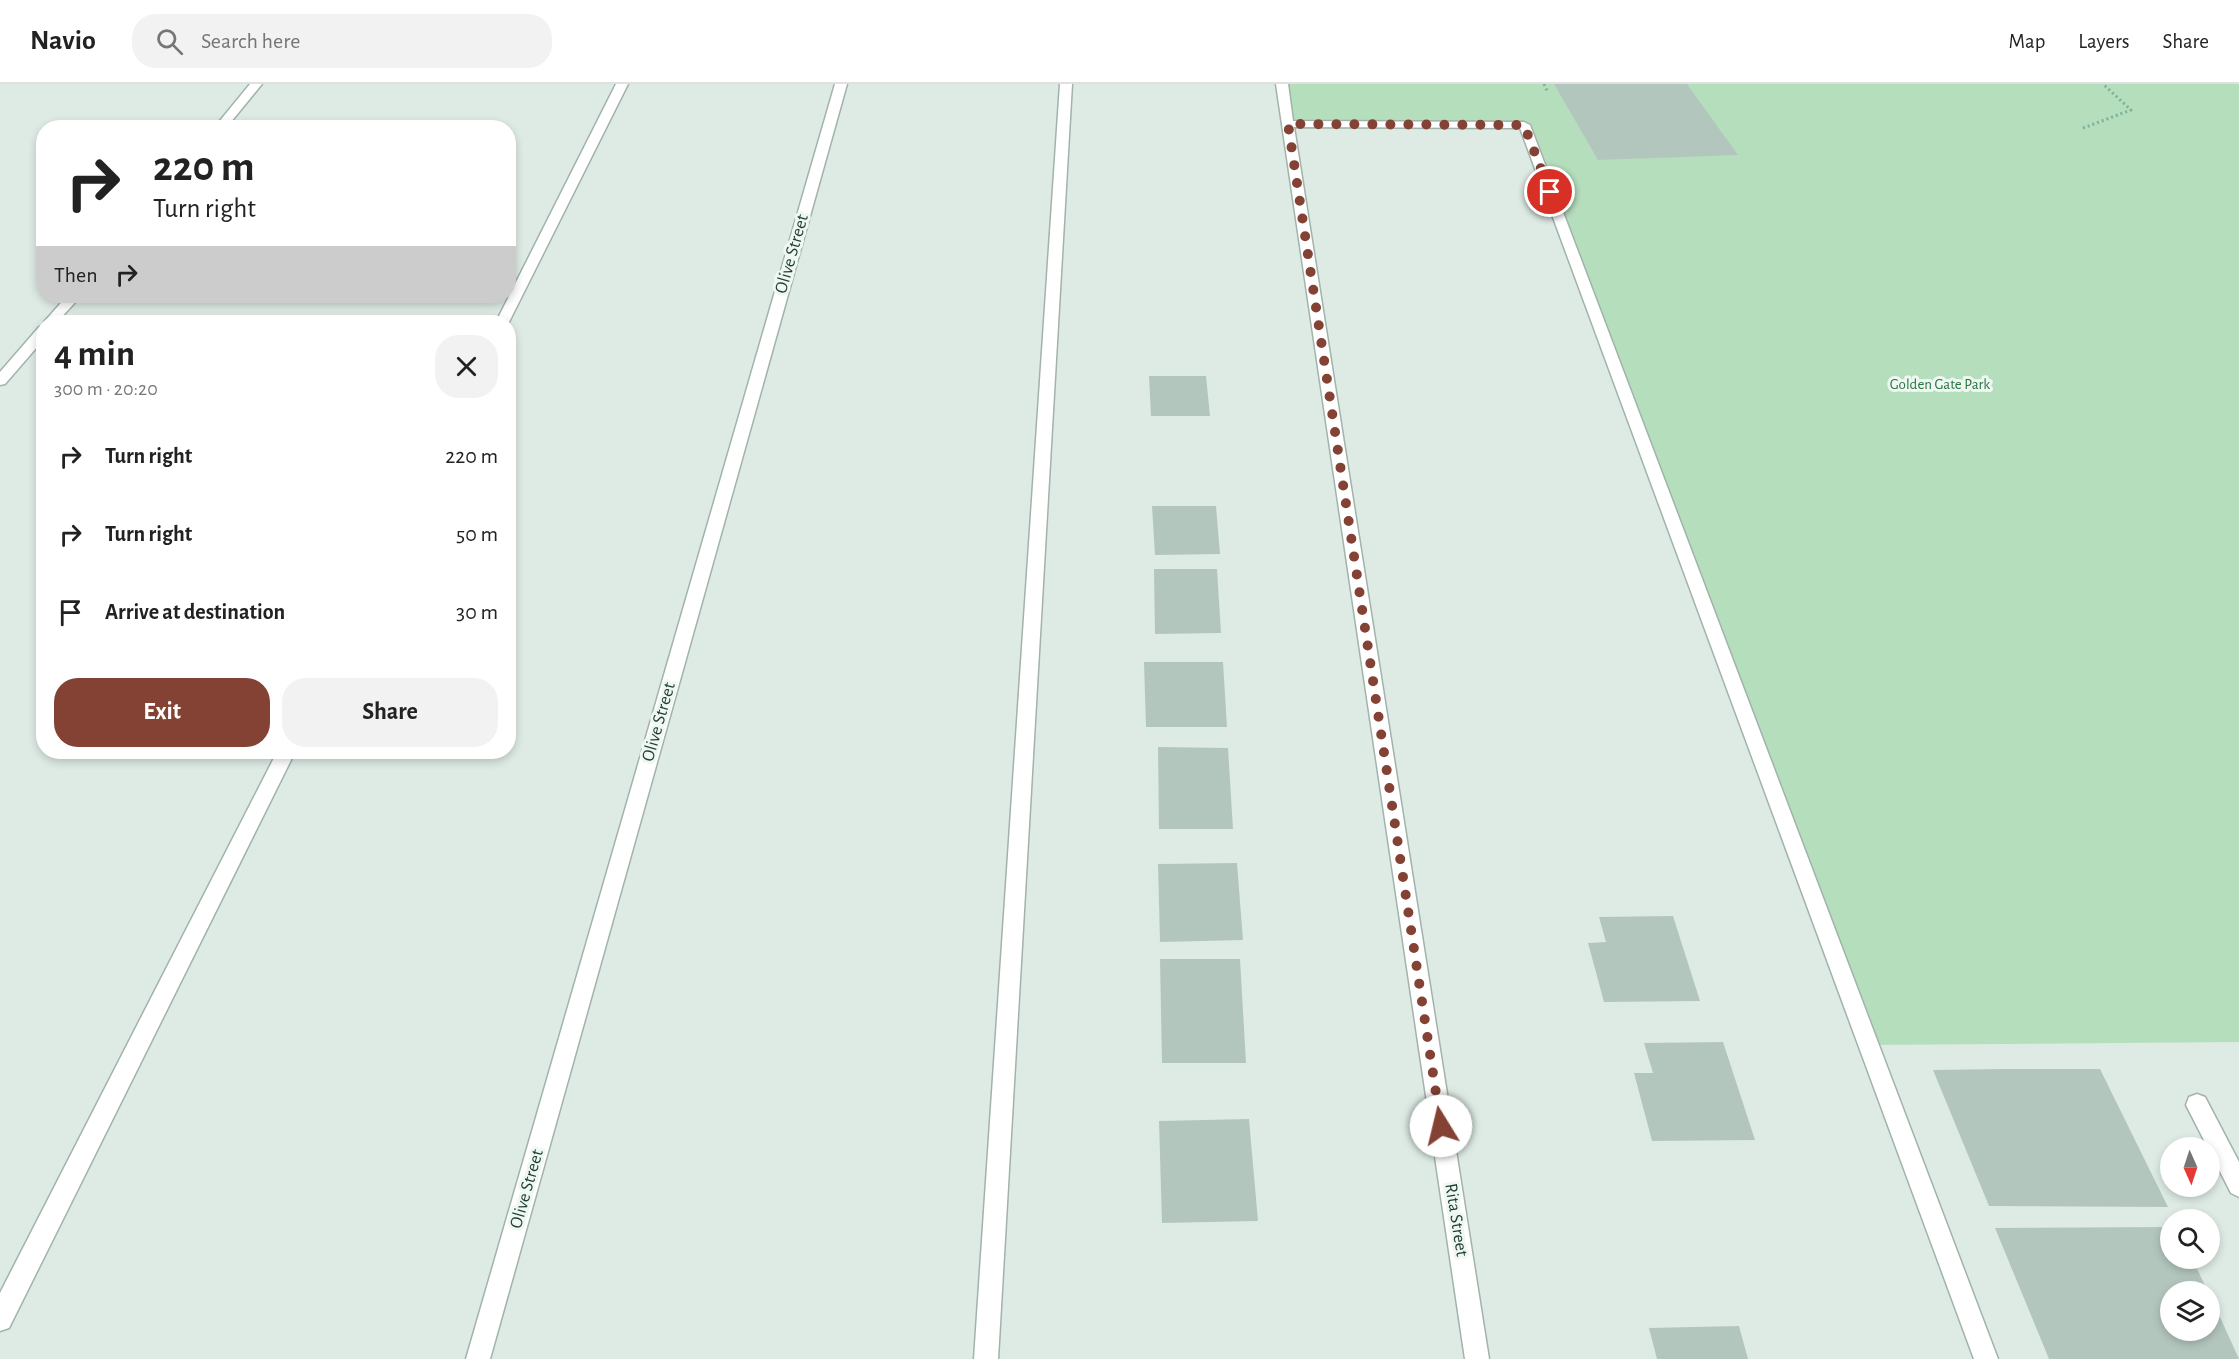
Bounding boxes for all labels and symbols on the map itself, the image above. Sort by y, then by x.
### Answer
pin [1524,166,1575,217]
street label: Olive Street [772,212,812,296]
park label: Golden Gate Park [1890,377,1990,392]
street label: Olive Street [639,680,679,764]
position arrow [1409,1094,1473,1158]
north arrow [2160,1137,2220,1197]
street label: Olive Street [507,1147,547,1231]
street label: Rita Street [1441,1182,1471,1258]

